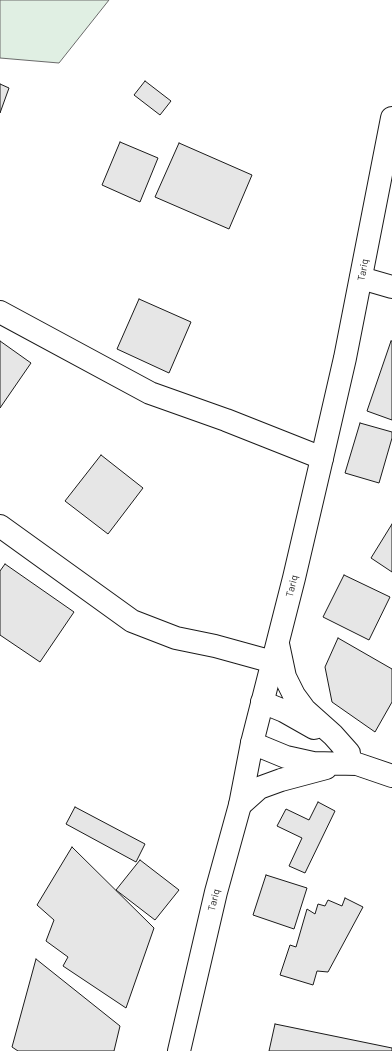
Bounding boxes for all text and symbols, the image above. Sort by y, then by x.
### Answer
street label: Tariq [355,258,371,282]
street label: Tariq [283,574,301,598]
street label: Tariq [205,888,223,912]

